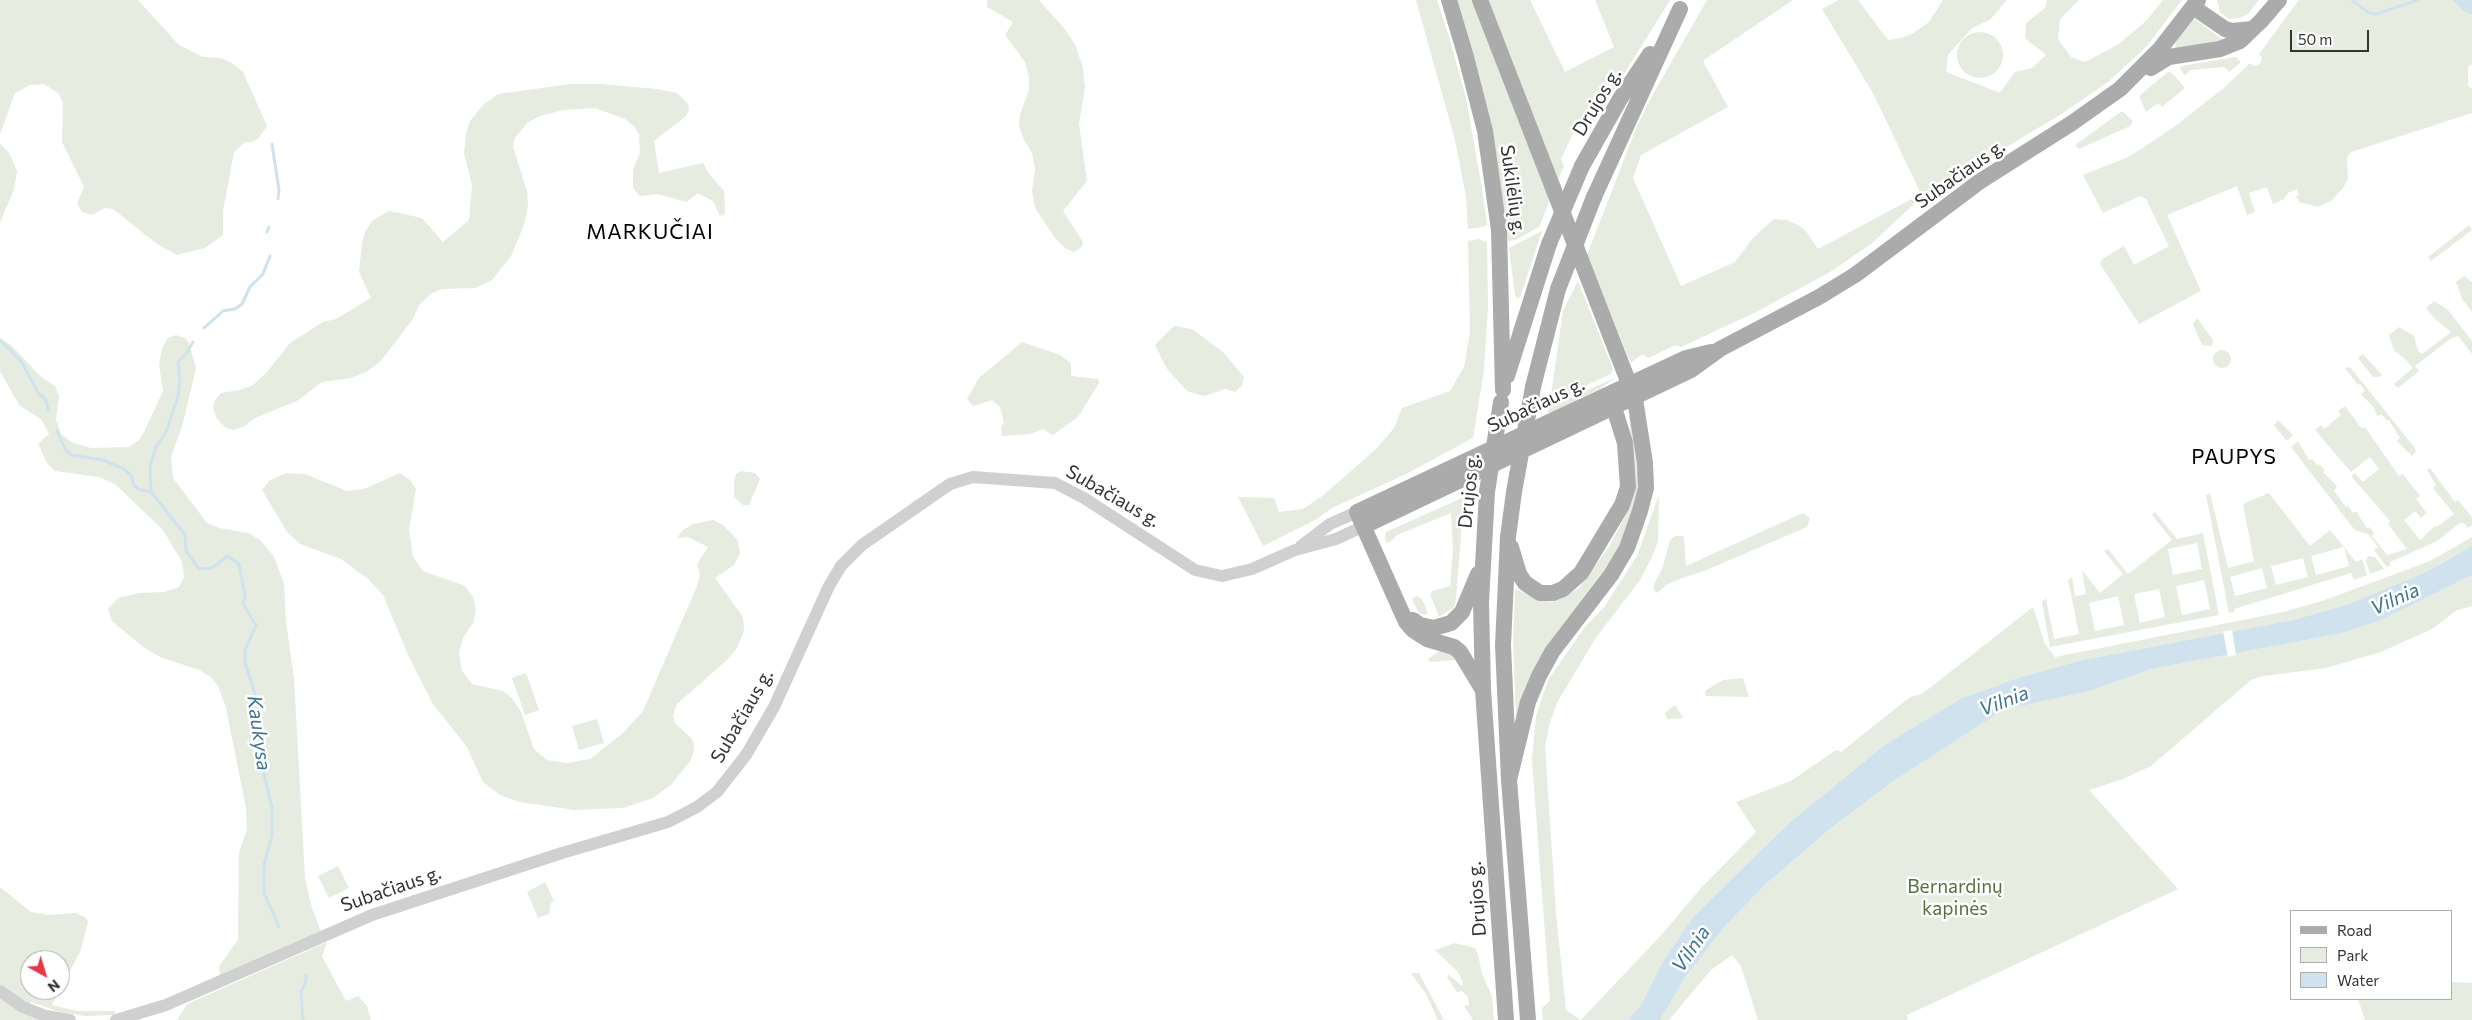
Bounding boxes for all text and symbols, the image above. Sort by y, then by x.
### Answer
scale bar [2292,20,2371,52]
text: 50 m [2298,30,2332,48]
street label: Drujos g. [1568,64,1626,140]
street label: Subačiaus g. [1911,135,2009,213]
street label: Sukilėlių g. [1495,144,1531,236]
district label: MARKUČIAI [585,219,715,245]
street label: Subačiaus g. [1484,373,1588,437]
district label: PAUPYS [2190,444,2278,470]
street label: Drujos g. [1454,452,1484,530]
street label: Subačiaus g. [1062,460,1164,532]
water label: Vilnia [2367,578,2423,620]
street label: Subačiaus g. [706,665,778,767]
water label: Vilnia [1976,681,2032,721]
water label: Kaukysa [242,694,276,772]
street label: Subačiaus g. [338,861,444,917]
street label: Drujos g. [1463,861,1491,937]
park label: Bernardinų kapinės [1907,876,2003,920]
legend [2290,910,2452,1000]
water label: Vilnia [1667,921,1715,977]
text: Road [2337,921,2372,939]
text: Park [2337,946,2368,964]
north arrow [20,950,70,1000]
text: Water [2337,971,2379,989]
text: N [45,976,64,996]

